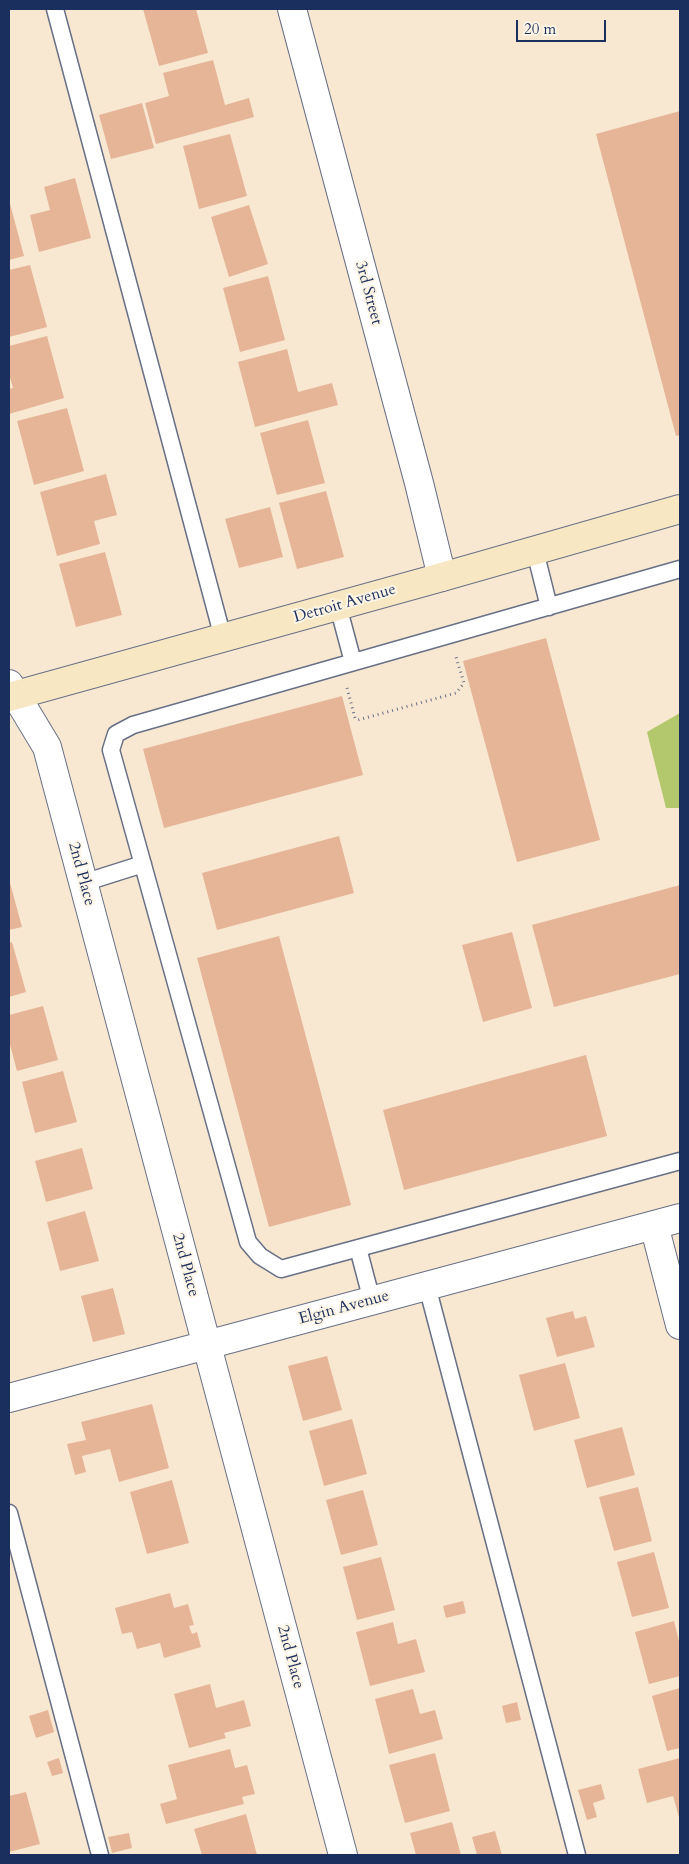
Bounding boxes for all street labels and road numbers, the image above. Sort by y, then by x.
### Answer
street label: 3rd Street [350,259,386,327]
street label: Detroit Avenue [292,580,398,628]
street label: 2nd Place [63,840,99,908]
street label: 2nd Place [167,1231,203,1299]
street label: Elgin Avenue [297,1287,391,1329]
street label: 2nd Place [272,1623,308,1691]

